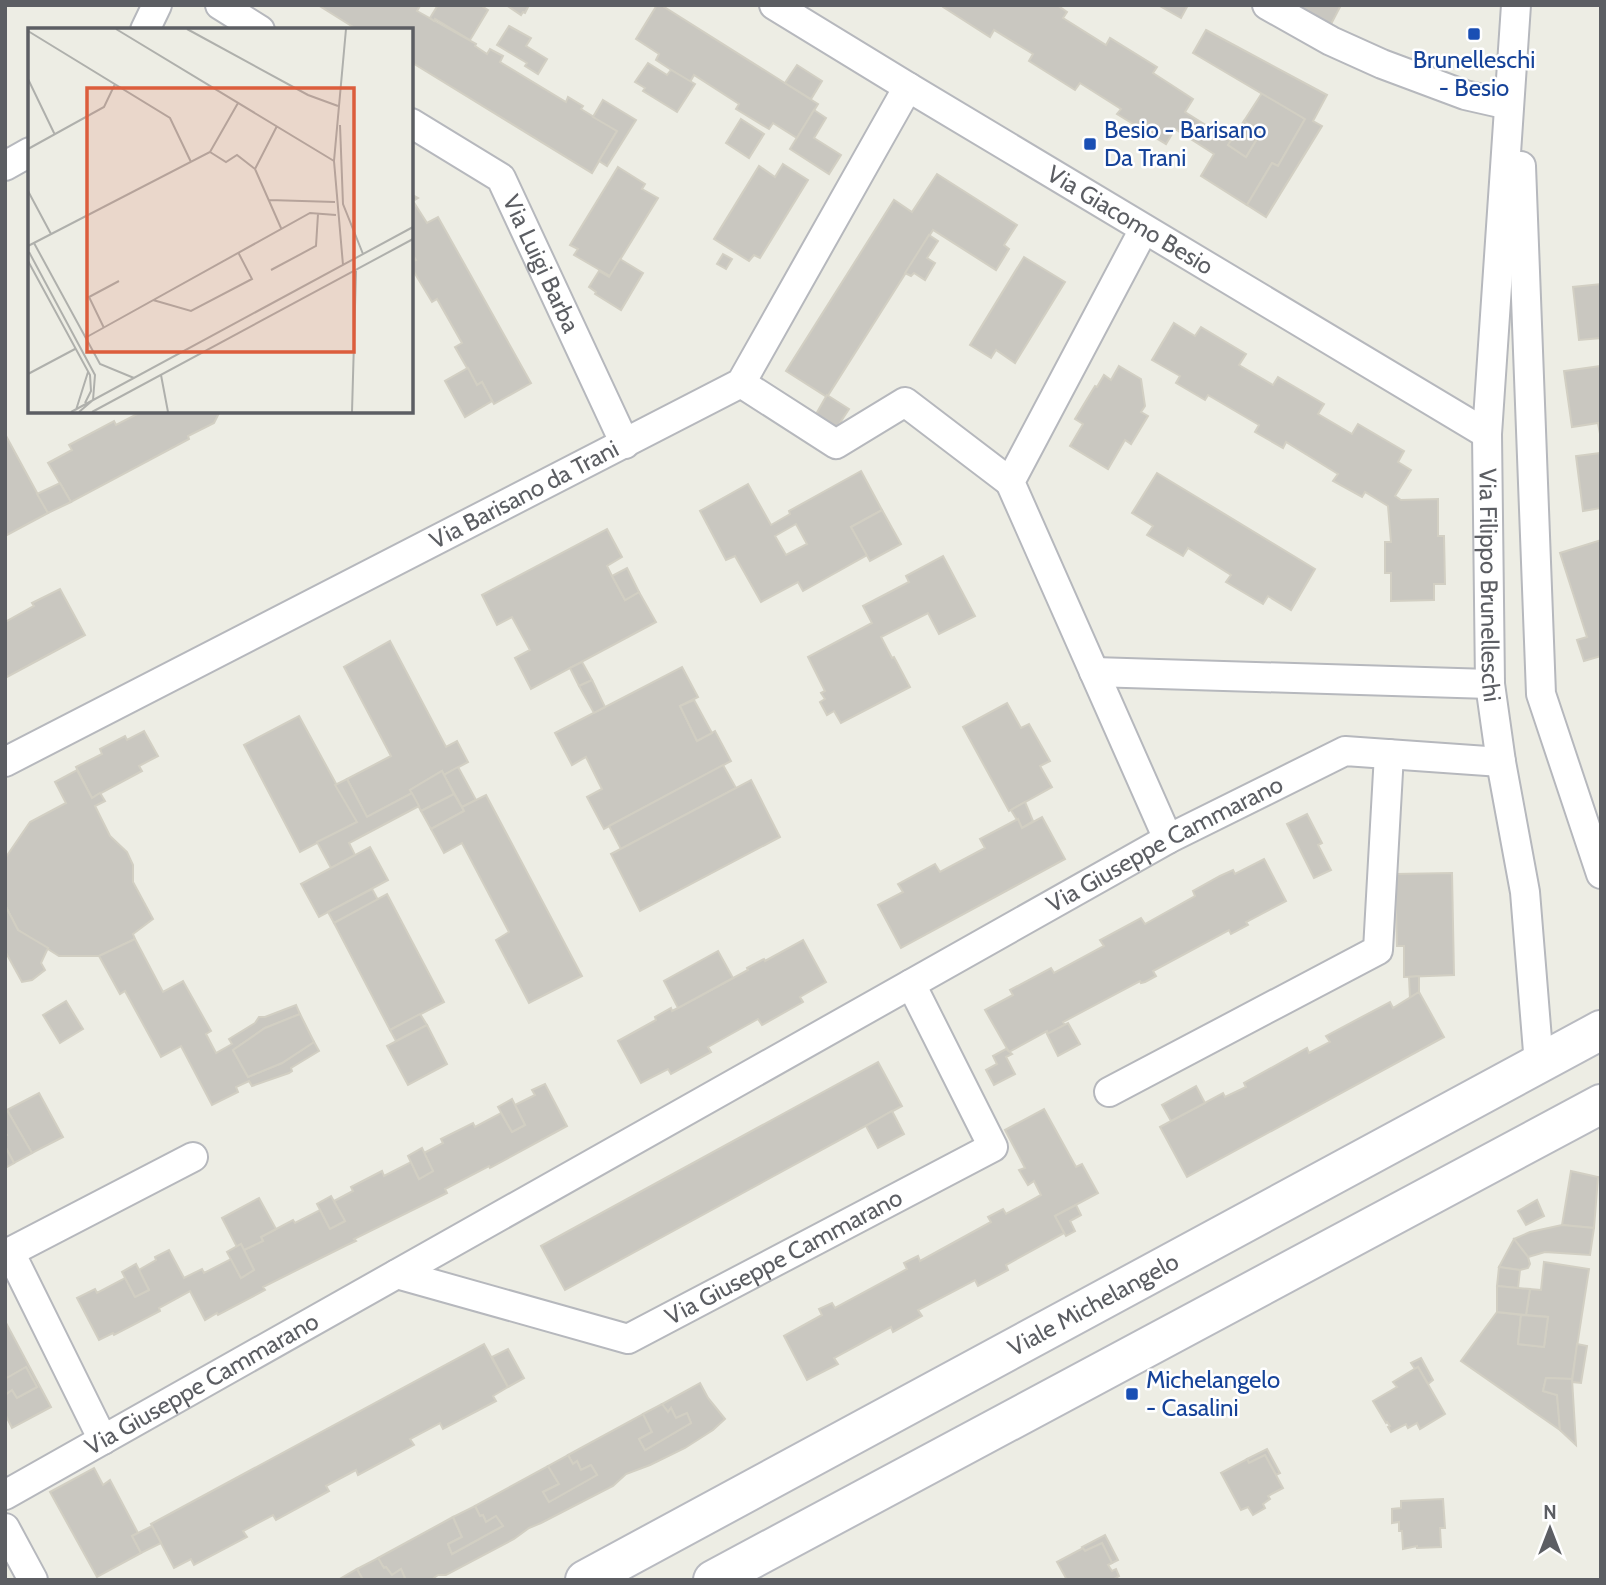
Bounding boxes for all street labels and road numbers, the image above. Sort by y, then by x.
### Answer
street label: Via Giacomo Besio [1042,159,1219,281]
street label: Via Luigi Barba [497,190,586,337]
street label: Via Barisano da Trani [425,434,623,555]
street label: Via Filippo Brunelleschi [1473,468,1507,704]
street label: Via Giuseppe Cammarano [1041,769,1288,919]
street label: Via Giuseppe Cammarano [660,1182,907,1331]
street label: Viale Michelangelo [1003,1246,1183,1362]
street label: Via Giuseppe Cammarano [80,1306,324,1461]

